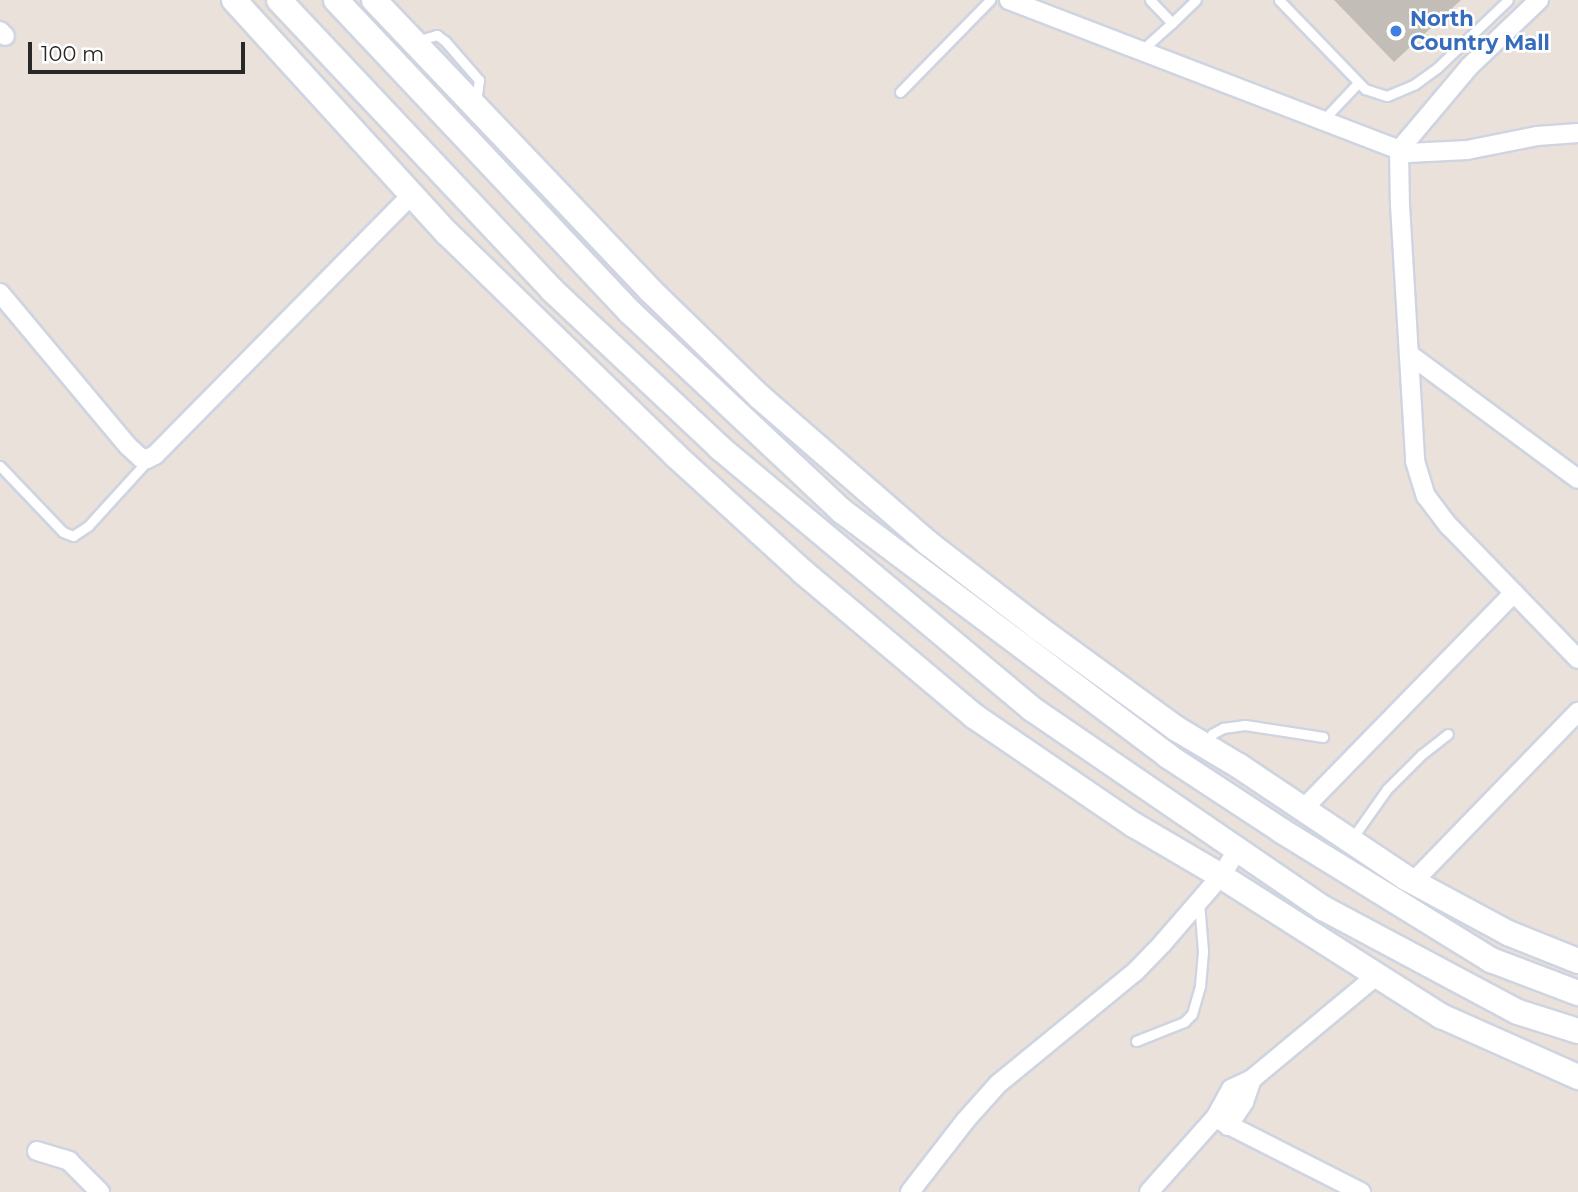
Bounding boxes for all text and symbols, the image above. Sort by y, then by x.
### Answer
place label: North Country Mall [1410,6,1550,56]
marker: North Country Mall [1388,23,1404,39]
scale bar [32,28,248,72]
text: 100 m [41,41,104,66]

